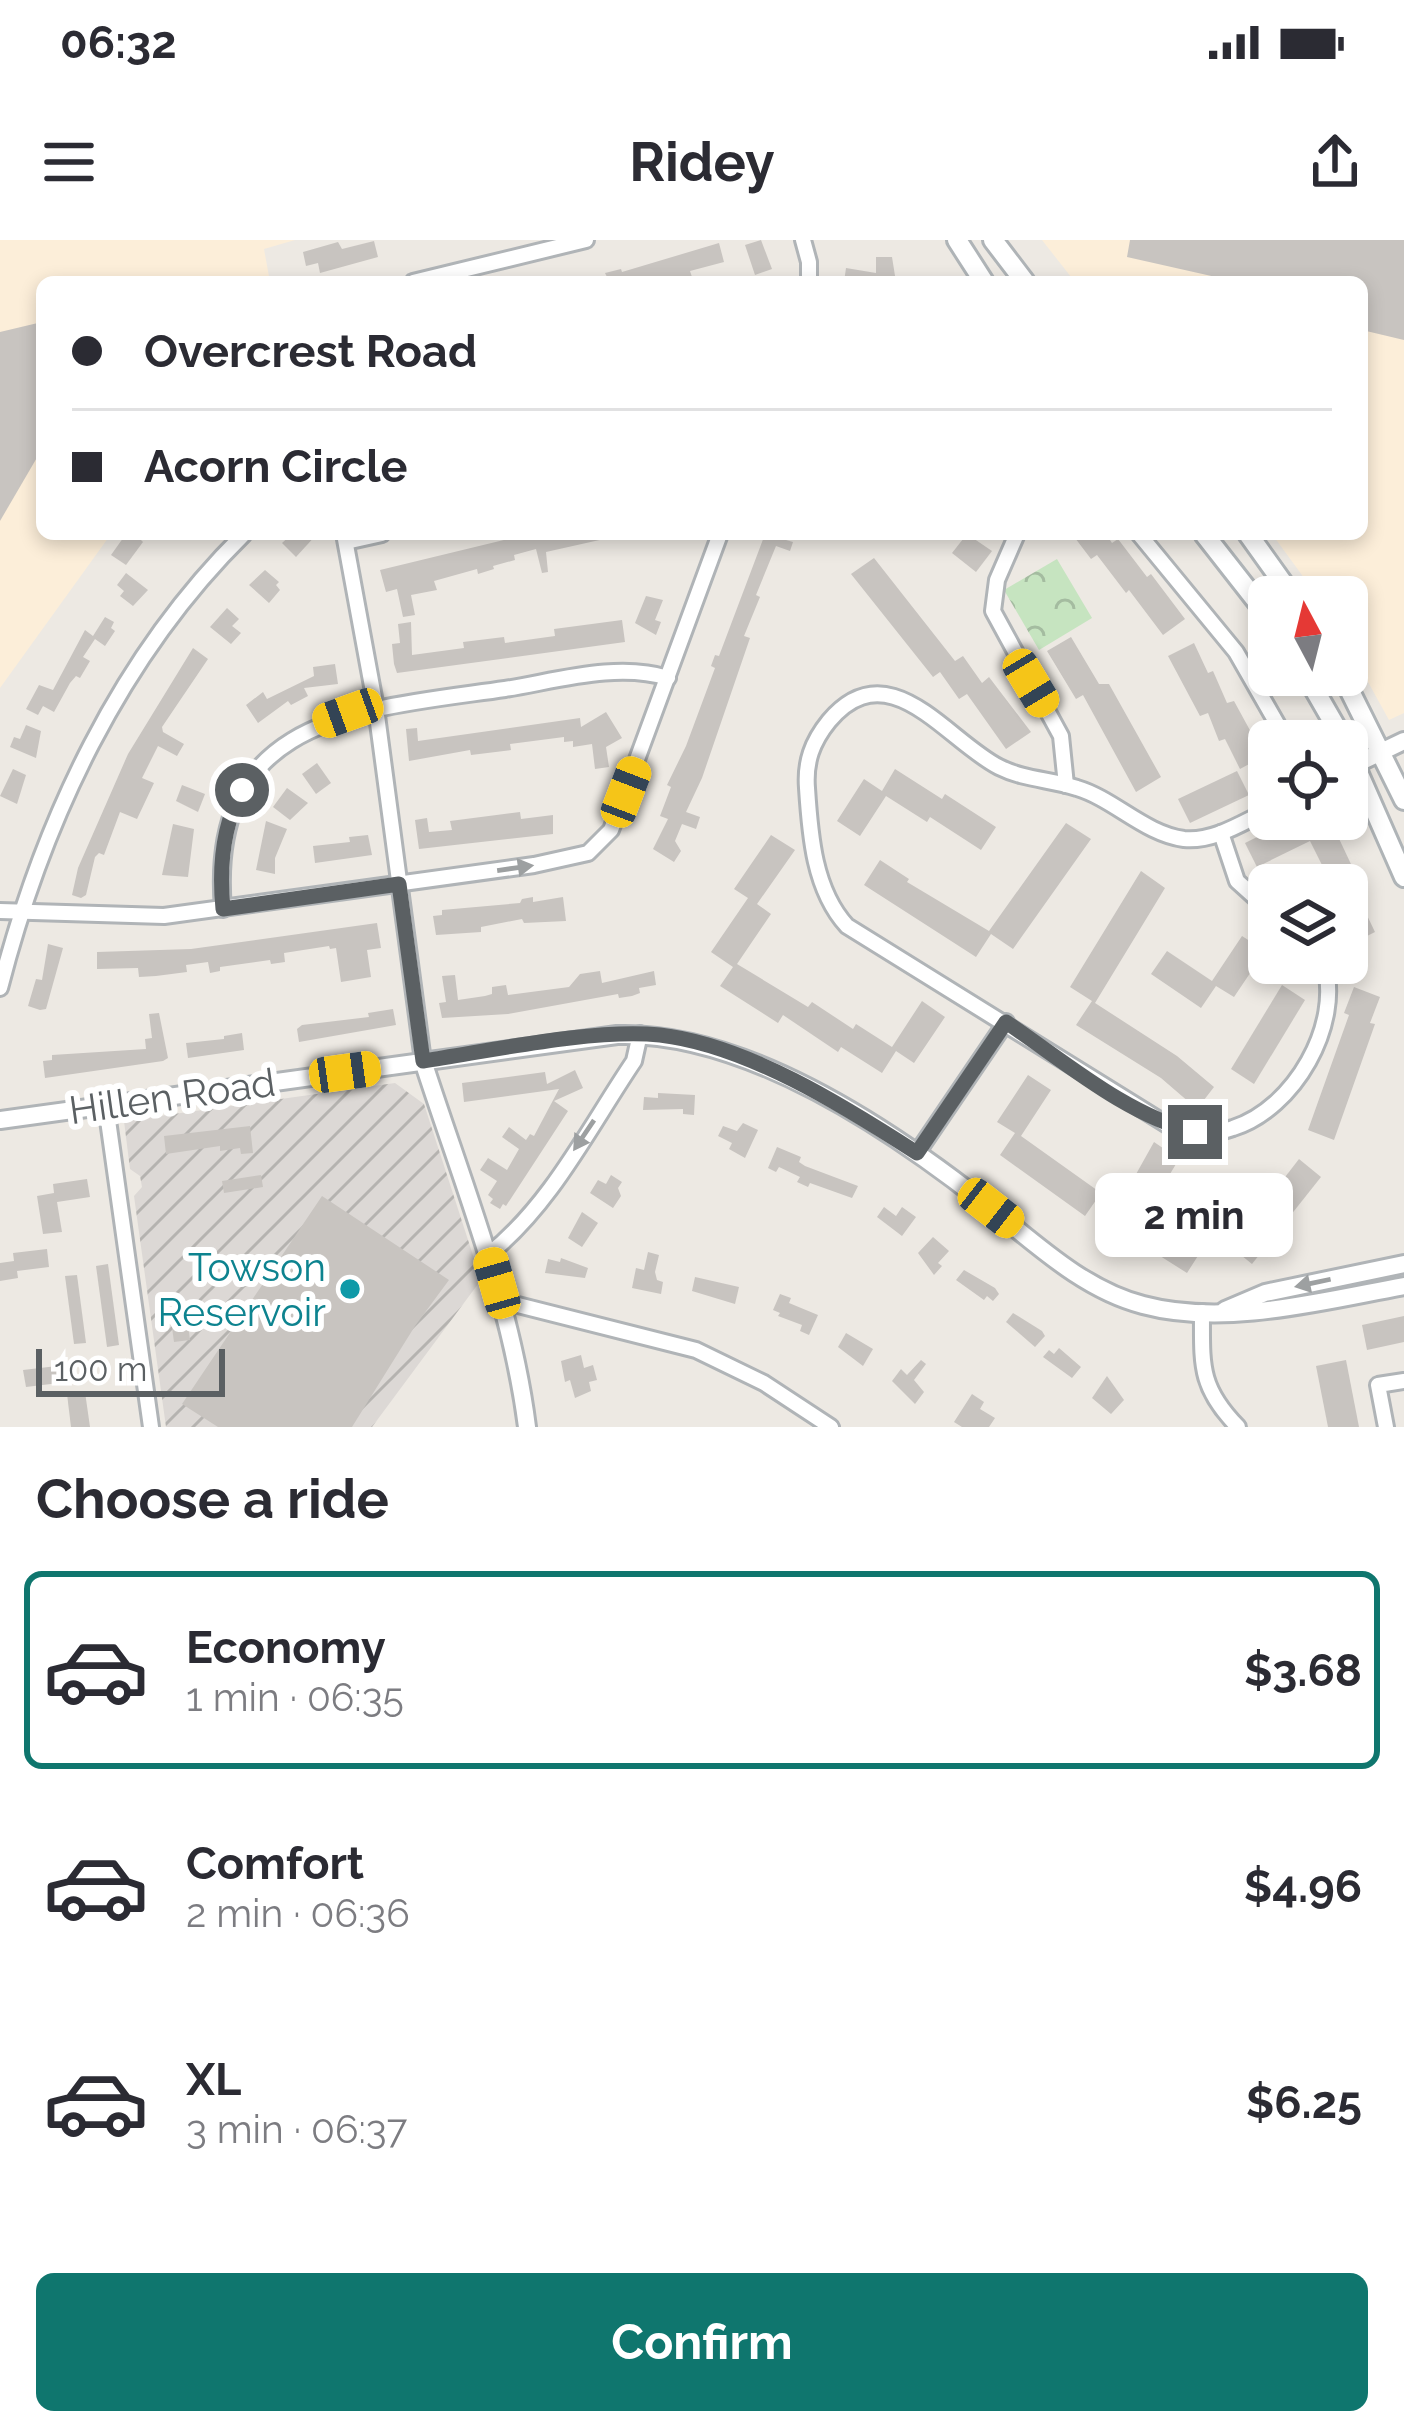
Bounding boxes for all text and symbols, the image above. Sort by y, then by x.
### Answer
text: 06:32 [60,16,177,69]
icon: menu [36,129,102,195]
icon: share [1302,129,1368,195]
text: Ridey [629,130,775,194]
text: Overcrest Road [144,325,477,378]
text: Acorn Circle [144,440,407,493]
north arrow [1248,576,1368,696]
map controls [1248,576,1368,984]
car [997,643,1065,723]
car [308,684,388,742]
button: locate [1248,720,1368,840]
car [596,752,656,832]
route start [215,763,269,817]
one-way arrow [497,858,534,877]
button: layers [1248,864,1368,984]
car [307,1049,383,1095]
street label: Hillen Road [66,1059,278,1133]
route end [1168,1105,1222,1159]
one-way arrow [573,1119,596,1152]
car [952,1172,1030,1244]
callout: 2 min [1096,1174,1294,1258]
text: 2 min [1143,1192,1245,1238]
car [470,1243,524,1323]
place label: Towson Reservoir [157,1244,326,1335]
one-way arrow [1293,1274,1331,1293]
marker: Towson Reservoir [337,1276,363,1302]
scale bar [36,1343,225,1396]
text: 100 m [54,1350,147,1389]
text: Choose a ride [36,1467,389,1531]
icon: car [42,1616,150,1724]
text: Economy [186,1621,386,1674]
text: $3.68 [1244,1644,1362,1697]
text: 1 min · 06:35 [186,1674,404,1720]
icon: car [42,1832,150,1940]
text: Comfort [186,1837,364,1890]
text: $4.96 [1244,1860,1362,1913]
text: 2 min · 06:36 [186,1890,410,1936]
icon: car [42,2048,150,2156]
text: XL [186,2053,241,2106]
text: $6.25 [1246,2076,1362,2129]
text: 3 min · 06:37 [186,2106,407,2152]
button: Confirm [36,2273,1368,2411]

